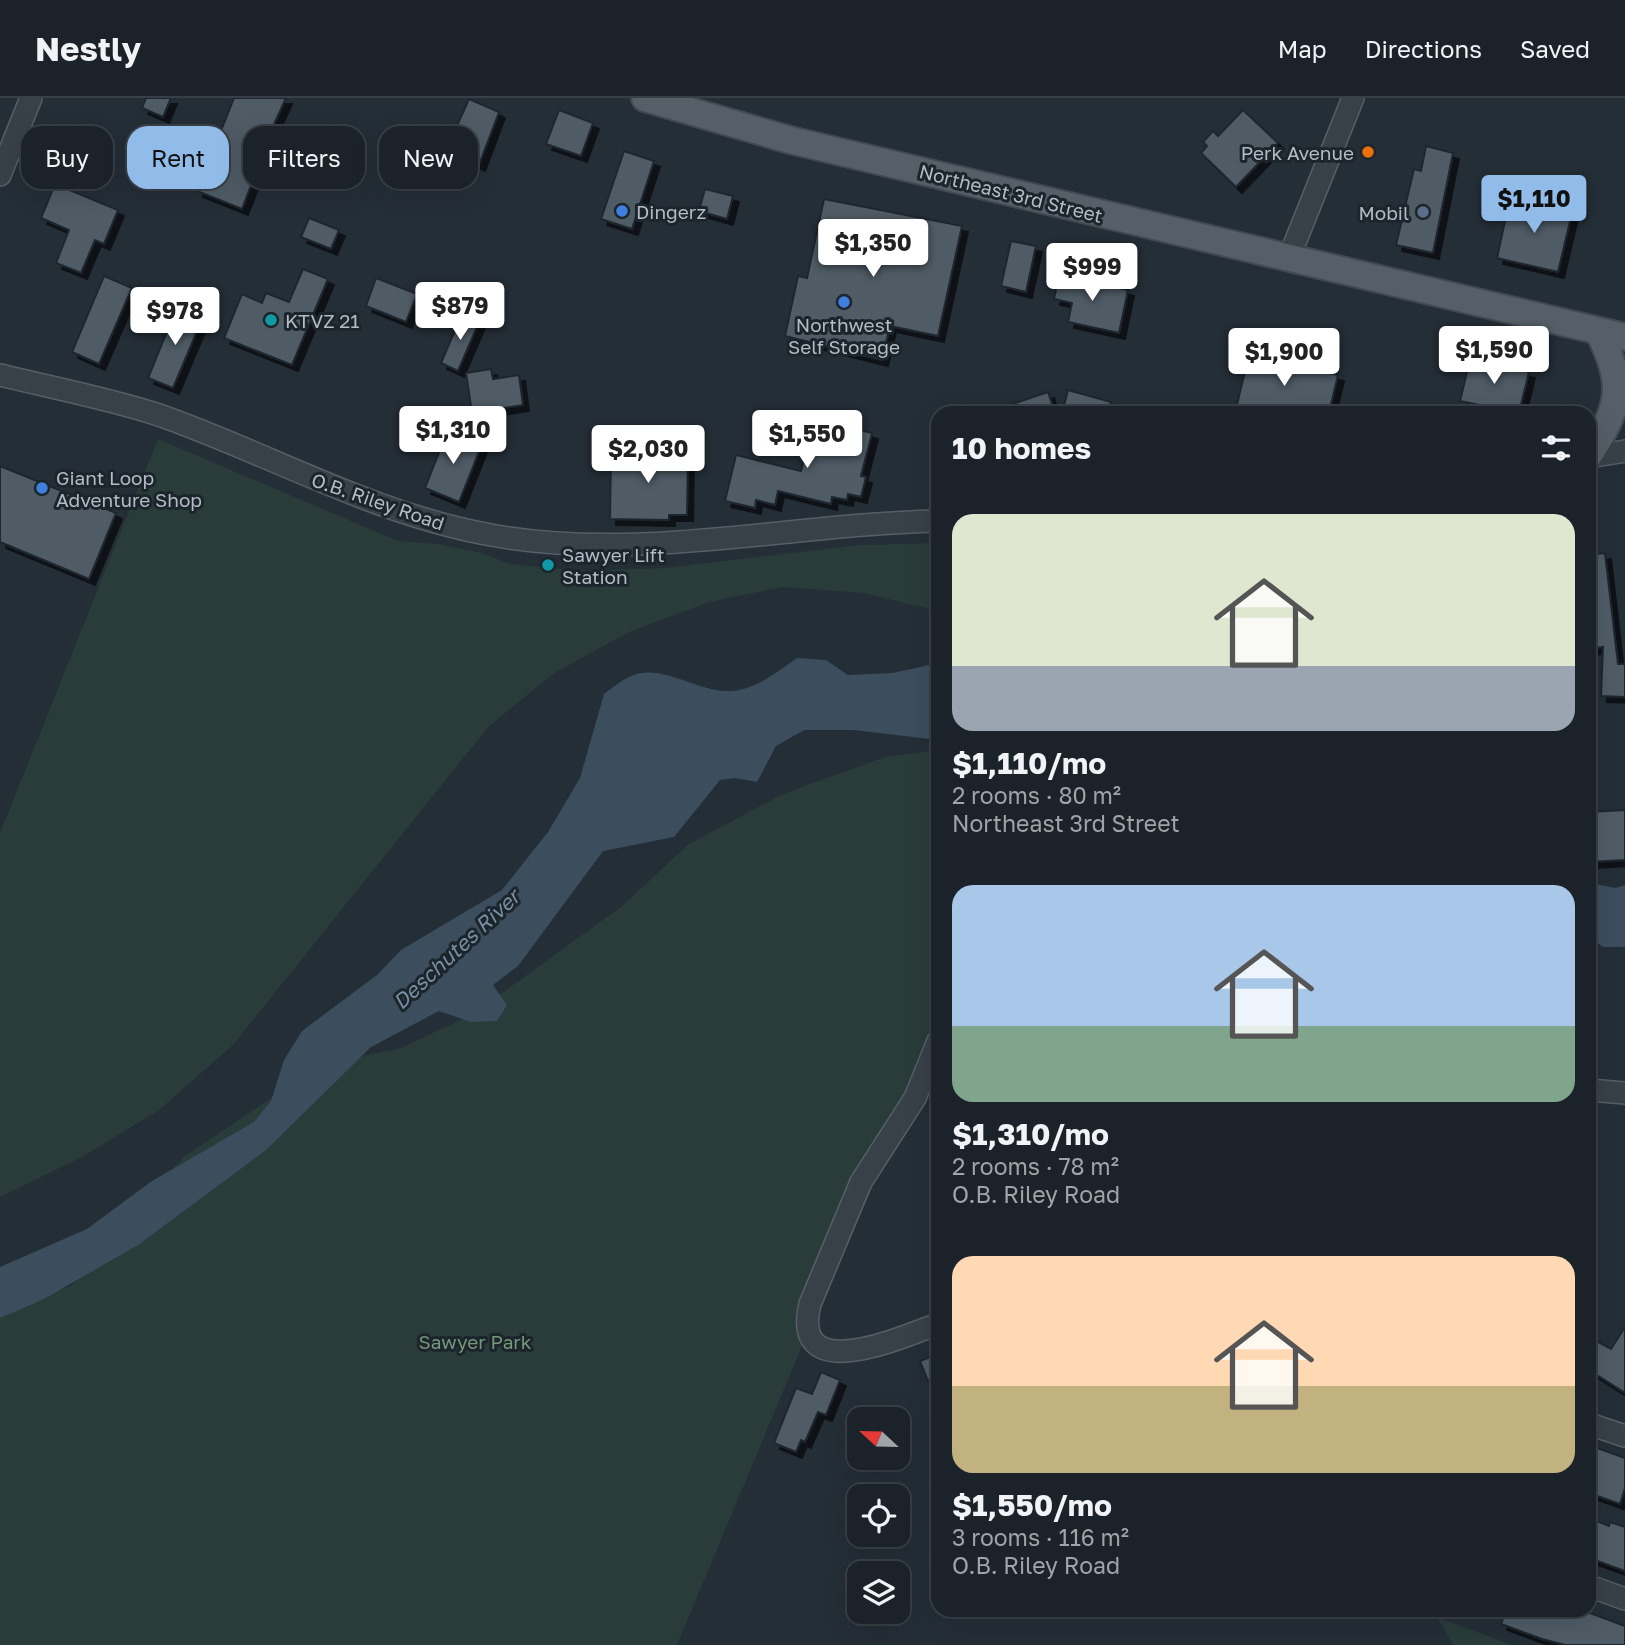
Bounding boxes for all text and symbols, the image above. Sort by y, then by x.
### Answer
text: Nestly [35,29,141,68]
text: Map [1278,34,1327,63]
text: Directions [1365,34,1482,63]
text: Saved [1520,34,1590,63]
chip: Buy [21,126,113,189]
chip: Rent [127,126,229,189]
chip: Filters [243,126,365,189]
chip: New [379,126,478,189]
place label: Perk Avenue [1241,141,1354,164]
marker: Perk Avenue [1360,144,1376,160]
street label: Northeast 3rd Street [917,159,1105,227]
pin: $1,110 [1477,176,1591,235]
text: $1,110 [1497,184,1571,212]
place label: Dingerz [636,200,706,223]
place label: Mobil [1358,201,1409,224]
marker: Dingerz [614,203,630,219]
marker: Mobil [1415,204,1431,220]
pin: $1,350 [816,220,930,279]
text: $1,350 [834,228,912,256]
pin: $999 [1051,244,1133,303]
text: $999 [1062,252,1122,280]
pin: $879 [419,282,501,342]
pin: $978 [134,288,216,347]
text: $879 [431,291,489,319]
marker: Northwest Self Storage [836,294,852,310]
text: $978 [146,296,204,324]
place label: KTVZ 21 [285,309,360,332]
marker: KTVZ 21 [263,312,279,328]
place label: Northwest Self Storage [788,313,900,358]
pin: $1,590 [1437,327,1551,386]
pin: $1,900 [1227,328,1341,388]
text: $1,590 [1455,335,1533,363]
text: $1,900 [1244,337,1324,365]
pin: $1,310 [396,406,510,466]
pin: $1,550 [750,410,864,470]
text: $1,310 [415,415,491,443]
text: $1,550 [768,419,846,447]
pin: $2,030 [591,426,705,485]
icon: filters [1537,429,1575,467]
text: 10 homes [952,430,1091,466]
text: $2,030 [608,434,688,462]
place label: Giant Loop Adventure Shop [56,466,202,511]
street label: O.B. Riley Road [309,468,447,534]
marker: Giant Loop Adventure Shop [34,480,50,496]
place label: Sawyer Lift Station [562,543,665,588]
marker: Sawyer Lift Station [540,557,556,573]
icon: home [1201,560,1327,686]
text: $1,110/mo [952,745,1106,781]
text: 2 rooms · 80 m² [952,781,1121,809]
text: Northeast 3rd Street [952,809,1180,837]
water label: Deschutes River [387,882,527,1014]
icon: home [1201,931,1327,1057]
text: $1,310/mo [952,1116,1109,1152]
text: 2 rooms · 78 m² [952,1152,1119,1180]
text: O.B. Riley Road [952,1180,1120,1208]
icon: home [1201,1302,1327,1428]
park label: Sawyer Park [418,1330,532,1353]
north arrow [847,1407,910,1470]
map controls [847,1407,910,1624]
button: locate [847,1484,910,1547]
text: $1,550/mo [952,1487,1112,1523]
text: 3 rooms · 116 m² [952,1523,1129,1551]
text: O.B. Riley Road [952,1551,1120,1579]
button: layers [847,1561,910,1624]

